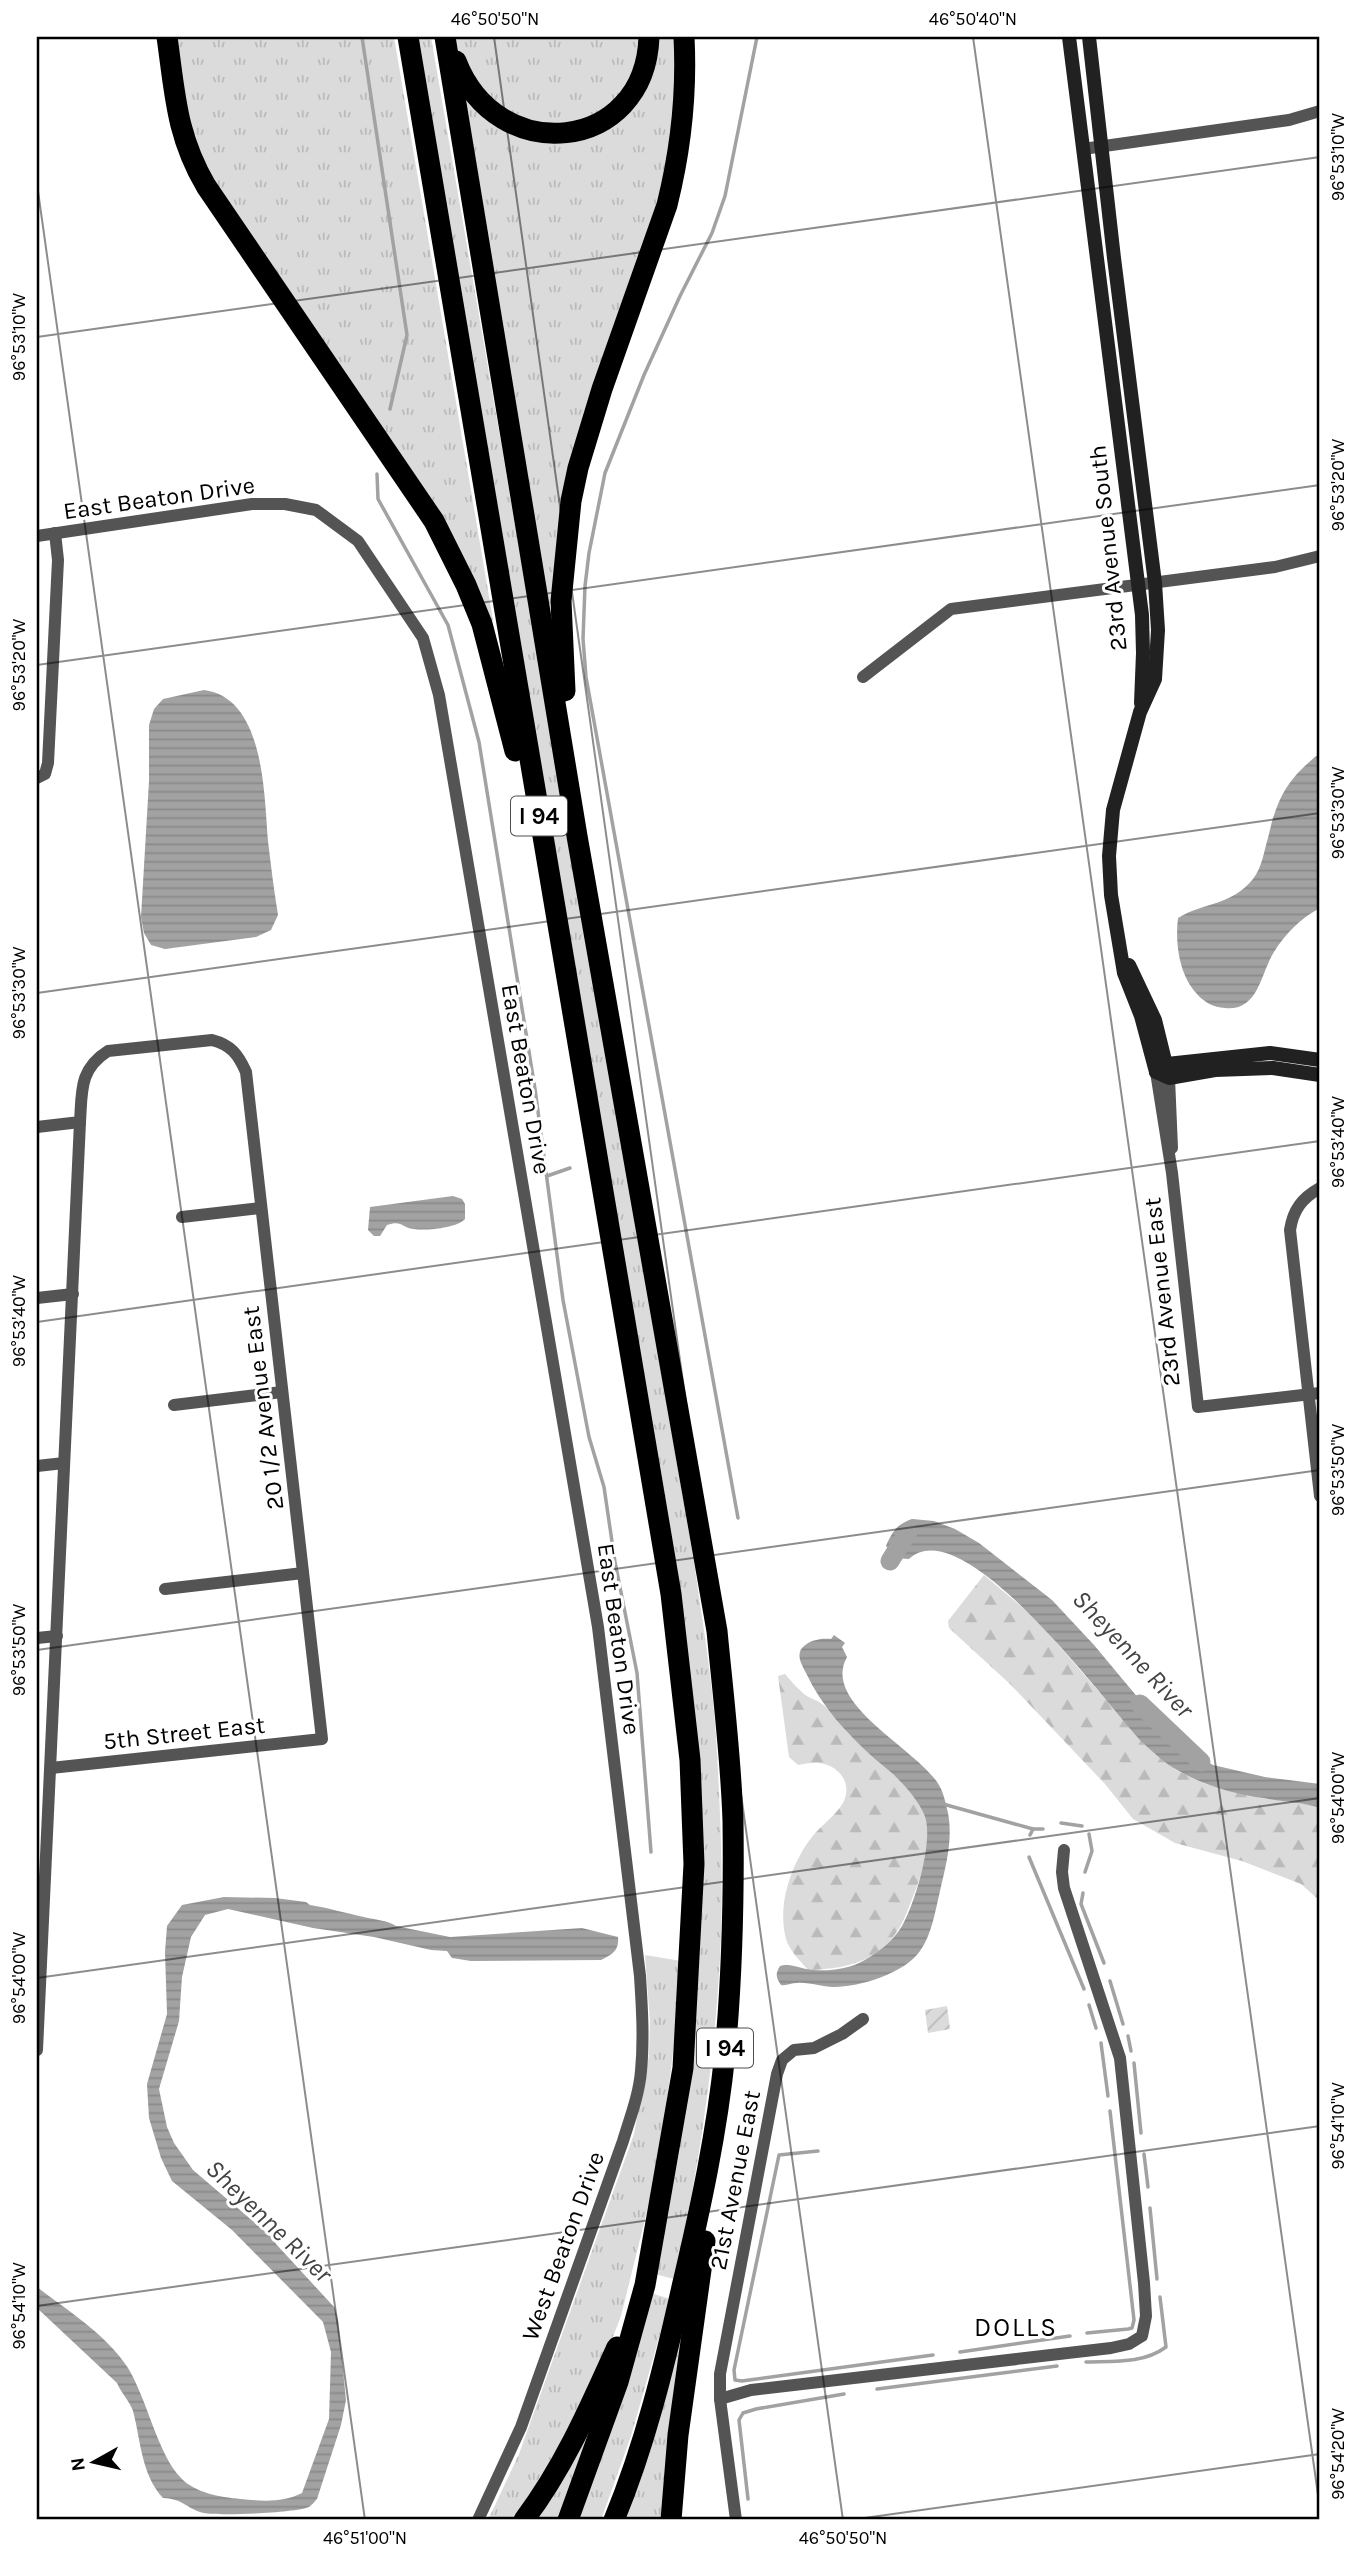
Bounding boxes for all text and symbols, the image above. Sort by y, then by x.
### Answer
text: 46°50'50"N [451,8,539,30]
text: 46°50'40"N [929,8,1017,30]
text: 96°53'10"W [1327,113,1349,201]
text: 96°53'10"W [8,293,30,381]
text: 96°53'20"W [1327,439,1349,531]
street label: 23rd Avenue South [1083,444,1133,652]
street label: East Beaton Drive [62,471,256,525]
text: 96°53'20"W [8,619,30,711]
text: 96°53'30"W [1327,767,1349,860]
road number: I 94 [511,796,567,836]
text: 96°53'30"W [8,947,30,1040]
street label: East Beaton Drive [495,982,557,1176]
text: 96°53'40"W [1327,1096,1349,1188]
street label: 23rd Avenue East [1138,1196,1186,1388]
text: 96°53'40"W [8,1275,30,1367]
street label: 20 1/2 Avenue East [237,1305,289,1511]
text: 96°53'50"W [1327,1424,1349,1516]
street label: East Beaton Drive [592,1542,646,1736]
water label: Sheyenne River [1066,1584,1201,1725]
text: 96°53'50"W [8,1604,30,1696]
street label: 5th Street East [102,1711,266,1755]
text: 96°54'00"W [1327,1752,1349,1844]
text: 96°54'00"W [8,1932,30,2024]
road number: I 94 [697,2028,753,2068]
text: 96°54'10"W [1327,2082,1349,2170]
street label: 21st Avenue East [704,2088,766,2272]
street label: West Beaton Drive [516,2148,610,2344]
water label: Sheyenne River [199,2153,339,2290]
text: 96°54'10"W [8,2262,30,2350]
district label: DOLLS [974,2312,1058,2343]
text: 96°54'20"W [1327,2408,1349,2500]
north arrow [60,2428,130,2498]
text: N [66,2456,90,2473]
text: 46°51'00"N [323,2527,407,2549]
text: 46°50'50"N [799,2527,887,2549]

